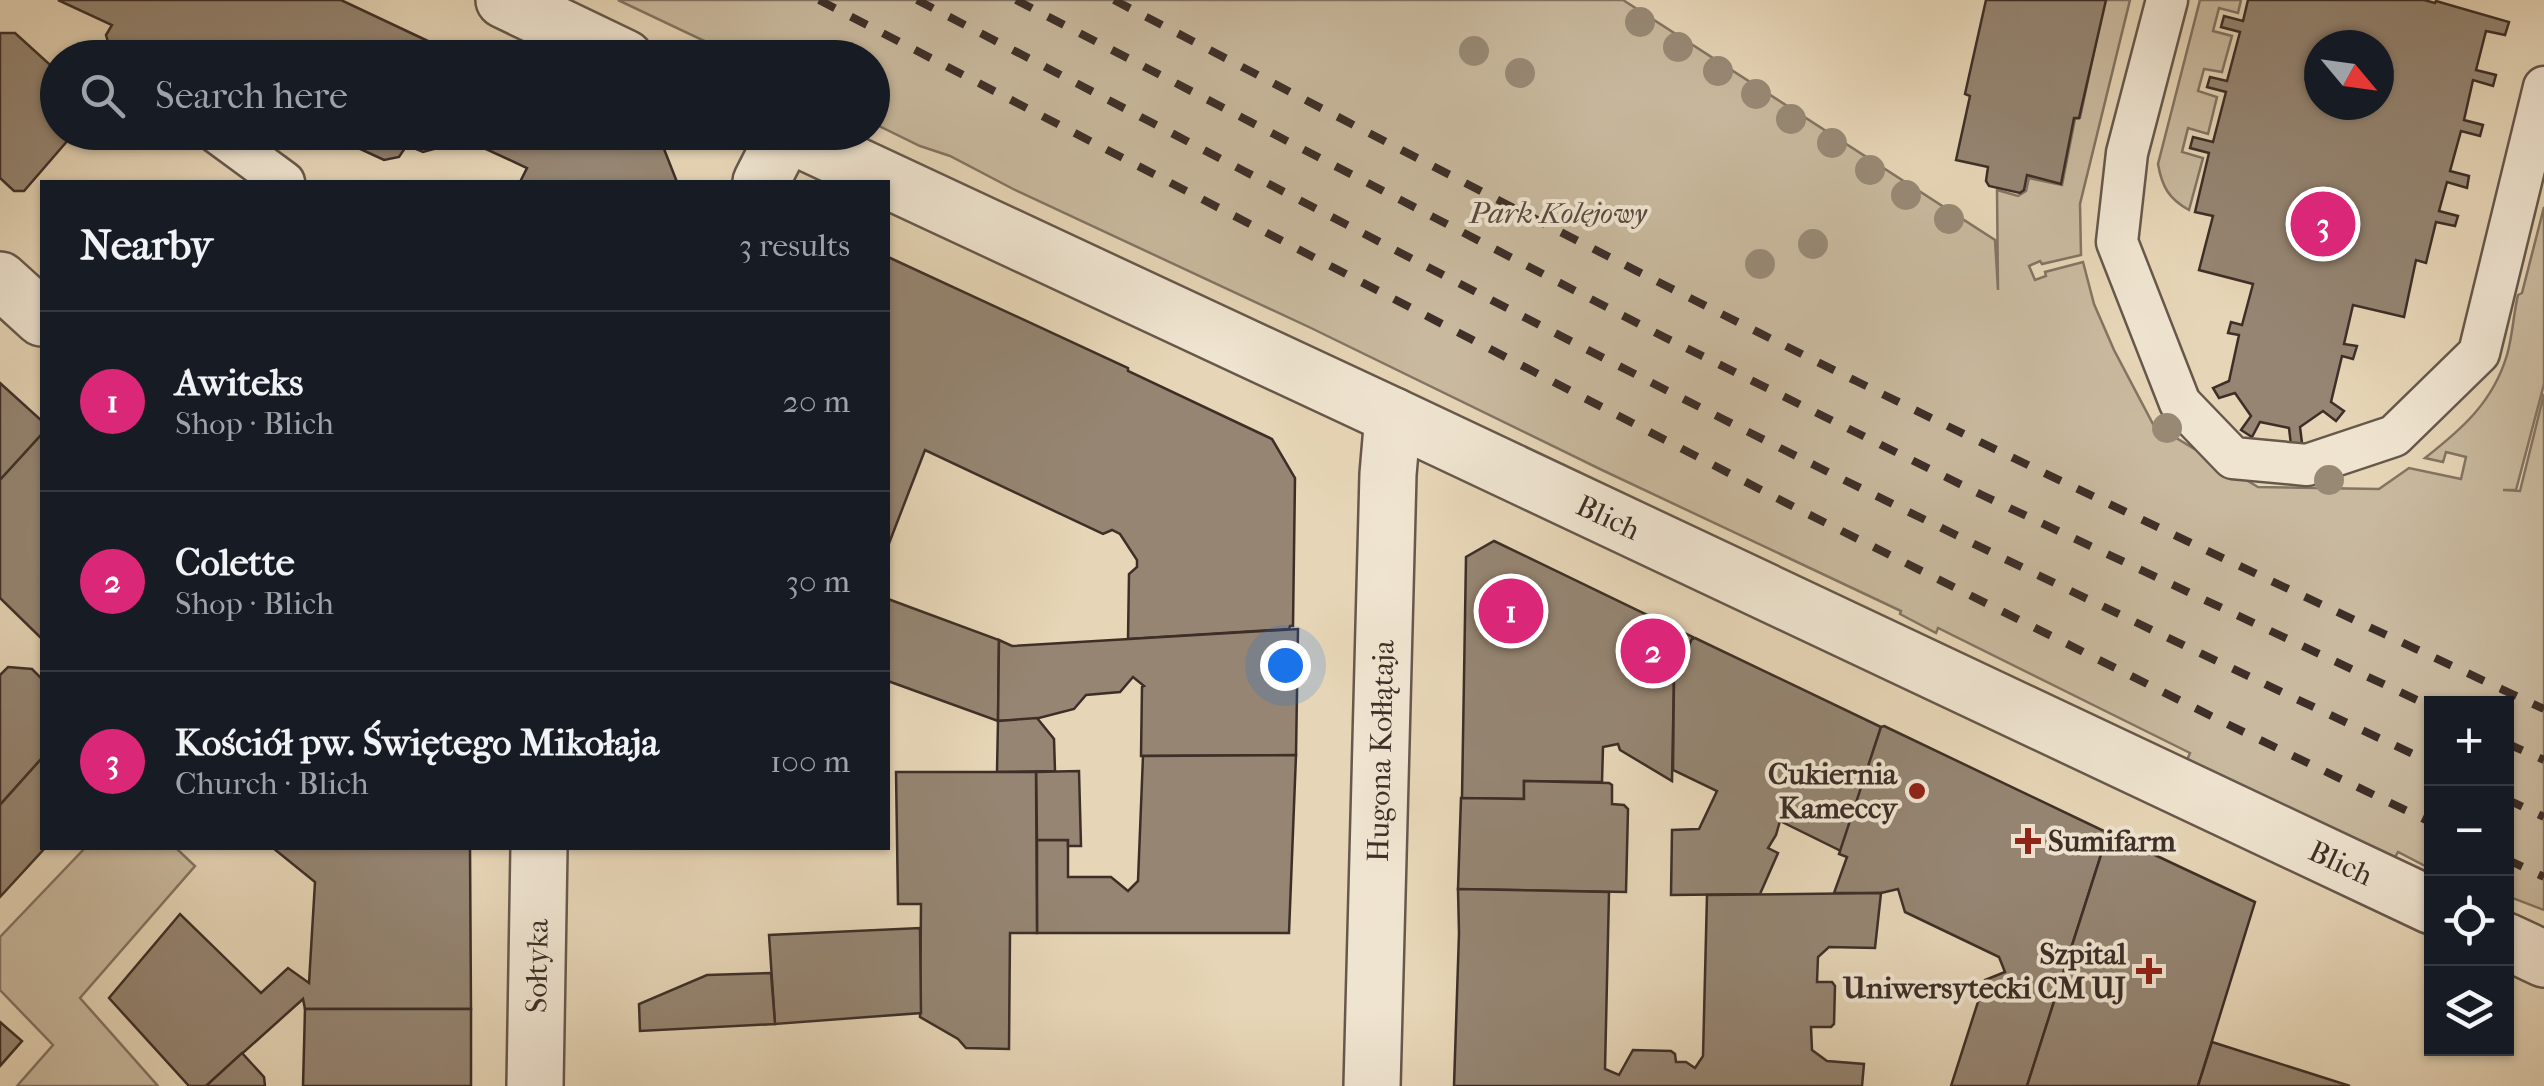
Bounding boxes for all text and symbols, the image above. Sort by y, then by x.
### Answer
north arrow [2304,30,2394,120]
search box [40,40,890,150]
icon: search [75,68,130,123]
text: Search here [155,73,348,118]
pin: 3 [2290,186,2356,262]
park label: Park Kolejowy [1467,196,1647,231]
text: Nearby [80,221,212,270]
text: 3 results [739,227,850,264]
text: Awiteks [175,360,303,405]
text: 1 [107,383,118,420]
text: 20 m [782,383,850,420]
text: Shop · Blich [175,405,334,442]
street label: Blich [1571,488,1646,548]
text: Colette [175,540,295,585]
text: 2 [104,563,121,600]
text: 30 m [786,563,850,600]
pin: 1 [1478,574,1544,648]
text: Shop · Blich [175,585,334,622]
pin: 2 [1620,614,1686,688]
street label: Hugona Kołłątaja [1361,639,1402,863]
your location [1260,640,1311,691]
map controls [2424,696,2514,1056]
button: + [2424,696,2514,786]
text: Kościół pw. Świętego Mikołaja [175,720,659,765]
text: 3 [106,743,119,780]
text: 100 m [770,743,850,780]
place label: Cukiernia Kameccy [1768,757,1899,826]
text: Church · Blich [175,765,369,802]
marker: Cukiernia Kameccy [1906,780,1928,802]
button: − [2424,786,2514,876]
place label: Sumifarm [2048,824,2177,859]
marker: Sumifarm [2017,830,2039,852]
street label: Blich [2303,833,2378,894]
button: locate [2424,876,2514,966]
street label: Sołtyka [519,917,556,1013]
place label: Szpital Uniwersytecki CM UJ [1843,937,2127,1006]
marker: Szpital Uniwersytecki CM UJ [2136,958,2162,984]
button: layers [2424,966,2514,1056]

